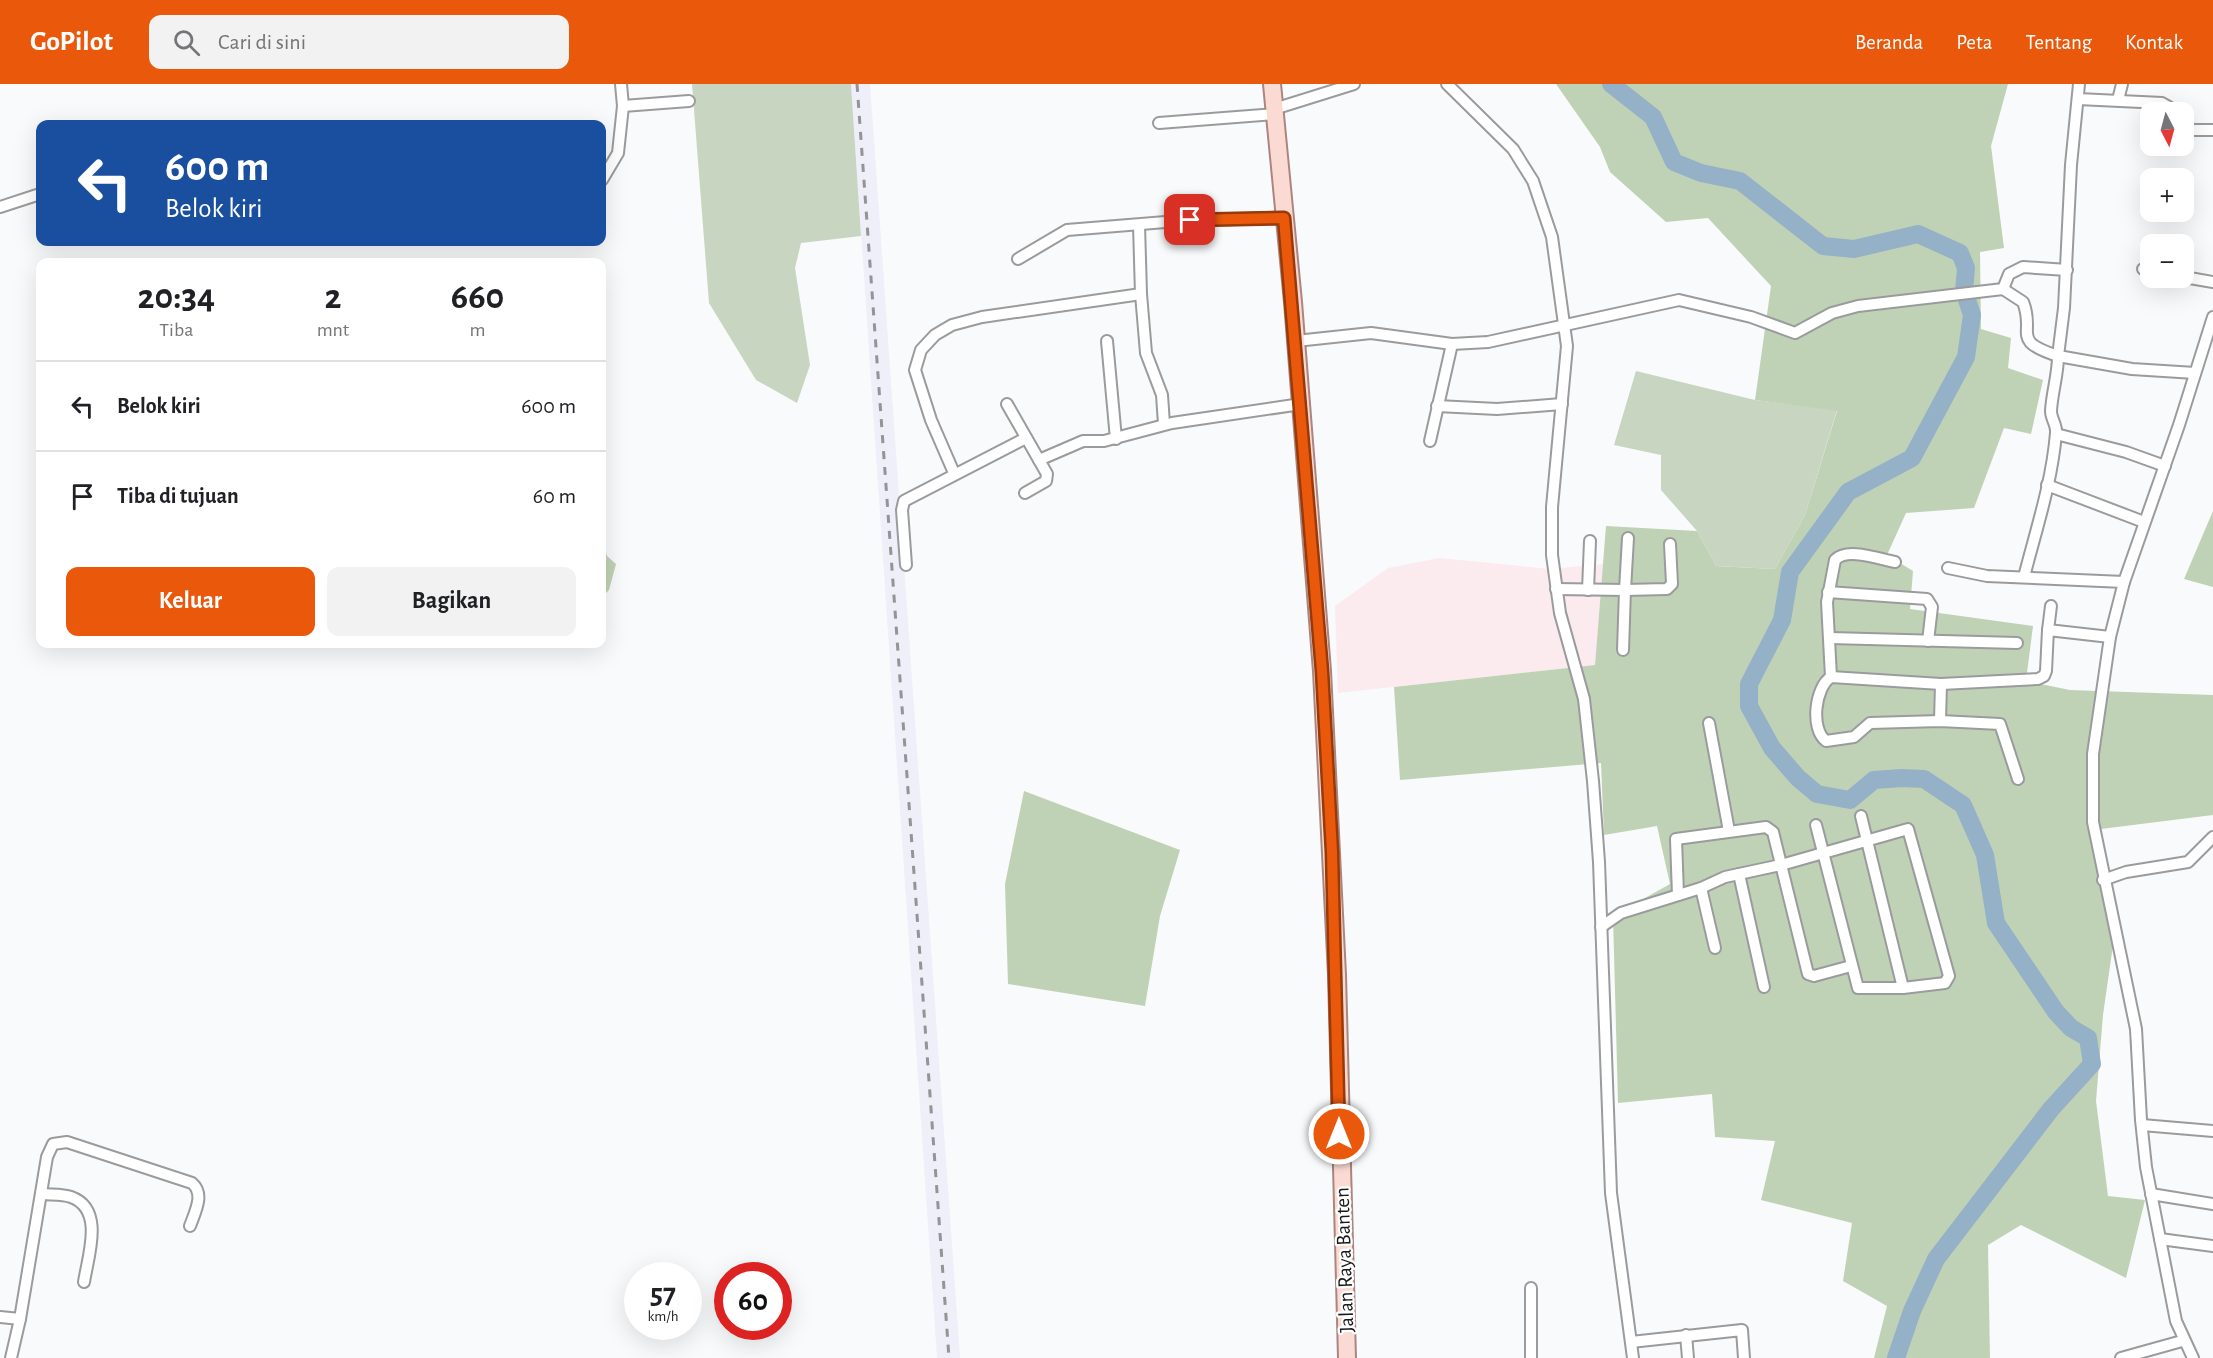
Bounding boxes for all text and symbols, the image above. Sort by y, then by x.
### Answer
search box [149,15,569,69]
icon: search [170,26,203,59]
text: GoPilot [30,28,113,56]
text: Cari di sini [218,31,306,53]
text: Beranda [1855,32,1923,53]
text: Peta [1956,32,1992,53]
text: Tentang [2025,32,2092,53]
text: Kontak [2125,32,2183,53]
north arrow [2140,102,2194,156]
map controls [2140,102,2194,288]
icon: left [66,144,144,222]
text: 600 m [165,146,269,188]
button: + [2140,168,2194,222]
pin [1164,194,1215,245]
text: Belok kiri [165,195,262,222]
icon: arrive [1173,203,1206,236]
button: − [2140,234,2194,288]
text: 20:34 [138,279,215,315]
text: 2 [325,279,341,315]
text: 660 [451,279,504,315]
text: Tiba [159,320,193,340]
text: mnt [317,320,349,340]
text: m [470,320,486,340]
icon: left [66,390,99,423]
text: Belok kiri [117,395,201,417]
text: 600 m [521,395,576,417]
icon: arrive [66,480,99,513]
text: Tiba di tujuan [117,485,239,507]
text: 60 m [533,485,576,507]
button: Keluar [66,567,315,636]
button: Bagikan [327,567,576,636]
position arrow [1307,1102,1371,1166]
street label: Jalan Raya Banten [1331,1187,1358,1333]
speed limit sign: 60 [714,1262,792,1340]
text: 57 [650,1279,676,1309]
text: km/h [648,1309,678,1324]

